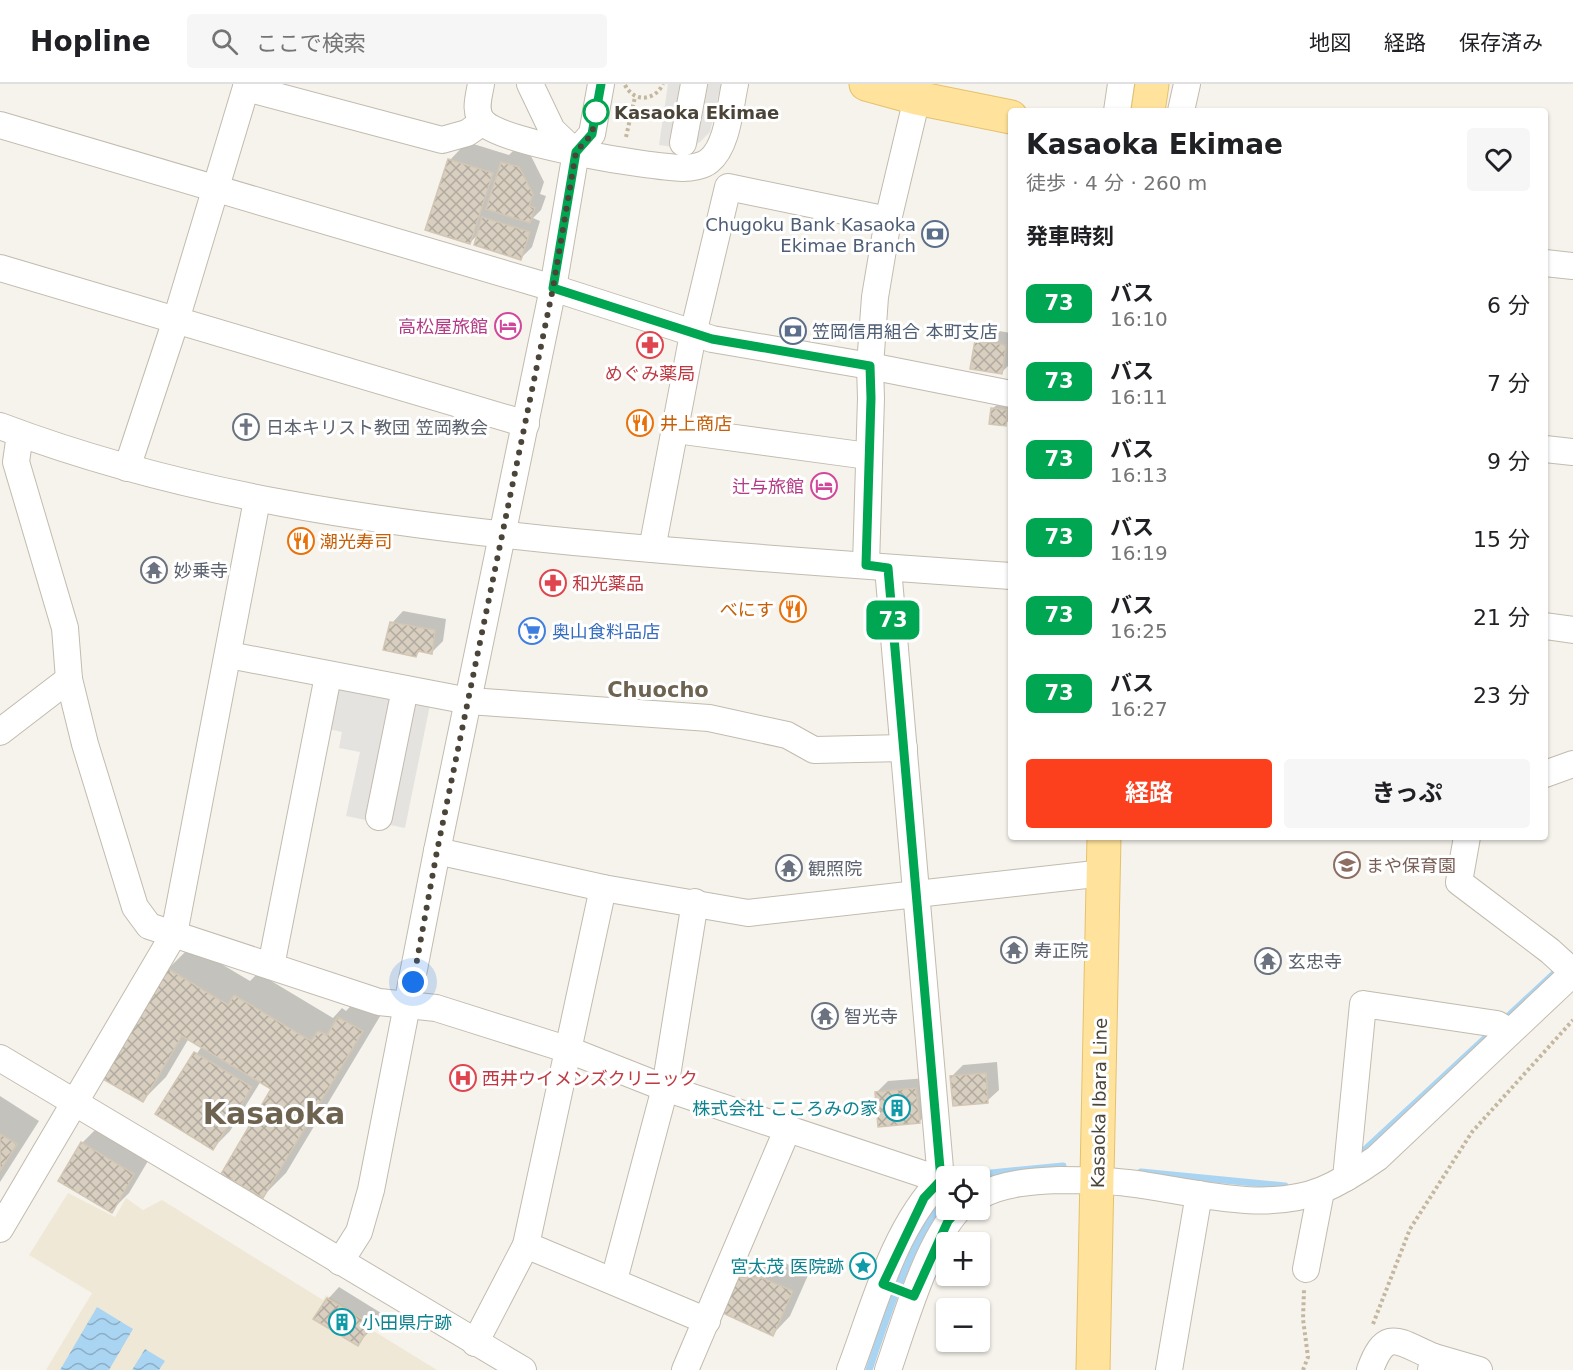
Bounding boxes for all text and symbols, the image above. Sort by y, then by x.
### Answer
search box [187,14,607,68]
text: Hopline [30,25,151,58]
icon: search [208,25,241,58]
text: ここで検索 [256,31,366,56]
text: 地図 [1309,31,1351,55]
text: 経路 [1384,31,1426,55]
text: 保存済み [1459,31,1543,55]
marker: Kasaoka Ekimae [583,99,609,125]
place label: Kasaoka Ekimae [614,102,779,123]
text: Kasaoka Ekimae [1026,128,1283,161]
button: heart [1467,128,1530,191]
text: 徒歩 · 4 分 · 260 m [1026,171,1207,195]
place label: Chugoku Bank Kasaoka Ekimae Branch [705,214,916,256]
bank icon: Chugoku Bank Kasaoka Ekimae Branch [920,219,950,249]
text: 発車時刻 [1026,224,1114,249]
text: バス [1110,281,1154,306]
text: 73 [1044,291,1074,315]
text: 6 分 [1487,293,1530,318]
text: 16:10 [1110,307,1168,331]
hotel icon: 高松屋旅館 [493,311,523,341]
place label: 高松屋旅館 [398,316,488,337]
bank icon: 笠岡信用組合 本町支店 [778,316,808,346]
place label: 笠岡信用組合 本町支店 [812,321,998,342]
pharmacy icon: めぐみ薬局 [635,330,665,360]
text: バス [1110,359,1154,384]
place label: めぐみ薬局 [605,363,695,384]
text: 73 [1044,369,1074,393]
text: 7 分 [1487,371,1530,396]
text: 16:11 [1110,385,1168,409]
restaurant icon: 井上商店 [625,408,655,438]
church icon: 日本キリスト教団 笠岡教会 [231,412,261,442]
place label: 井上商店 [660,413,732,434]
place label: 日本キリスト教団 笠岡教会 [266,417,488,438]
text: バス [1110,437,1154,462]
text: 73 [1044,447,1074,471]
text: 9 分 [1487,449,1530,474]
text: 16:13 [1110,463,1168,487]
hotel icon: 辻与旅館 [809,471,839,501]
place label: 辻与旅館 [732,476,804,497]
text: バス [1110,515,1154,540]
text: 73 [1044,525,1074,549]
restaurant icon: 潮光寿司 [286,526,316,556]
text: 15 分 [1473,527,1530,552]
place label: 潮光寿司 [320,531,392,552]
text: 16:19 [1110,541,1168,565]
temple icon: 妙乗寺 [139,555,169,585]
place label: 妙乗寺 [174,560,228,581]
pharmacy icon: 和光薬品 [538,568,568,598]
place label: 和光薬品 [572,573,644,594]
text: バス [1110,593,1154,618]
restaurant icon: べにす [778,594,808,624]
place label: べにす [720,599,774,620]
line badge: 73 [866,600,920,640]
text: 73 [1044,603,1074,627]
text: 21 分 [1473,605,1530,630]
text: 73 [878,608,908,632]
supermarket icon: 奥山食料品店 [517,616,547,646]
text: 16:25 [1110,619,1168,643]
place label: 奥山食料品店 [552,621,660,642]
text: バス [1110,671,1154,696]
district label: Chuocho [607,678,709,702]
text: 73 [1044,681,1074,705]
text: 23 分 [1473,683,1530,708]
text: 16:27 [1110,697,1168,721]
button: 経路 [1026,759,1272,828]
button: きっぷ [1284,759,1530,828]
school or university icon: まや保育園 [1332,850,1362,880]
temple icon: 観照院 [774,853,804,883]
place label: まや保育園 [1366,855,1456,876]
place label: 観照院 [808,858,862,879]
temple icon: 寿正院 [999,935,1029,965]
place label: 寿正院 [1034,940,1088,961]
temple icon: 玄忠寺 [1253,946,1283,976]
place label: 玄忠寺 [1288,951,1342,972]
your location [398,967,428,997]
temple icon: 智光寺 [810,1001,840,1031]
place label: 智光寺 [844,1006,898,1027]
street label: Kasaoka Ibara Line [1087,1018,1111,1188]
hospital icon: 西井ウイメンズクリニック [448,1063,478,1093]
place label: 西井ウイメンズクリニック [482,1068,698,1089]
building icon: 株式会社 こころみの家 [882,1093,912,1123]
district label: Kasaoka [203,1096,345,1131]
place label: 株式会社 こころみの家 [692,1098,878,1119]
map controls [936,1166,990,1352]
button: locate [936,1166,990,1220]
button: + [936,1232,990,1286]
place icon: 宮太茂 医院跡 [848,1251,878,1281]
place label: 宮太茂 医院跡 [730,1256,844,1277]
button: − [936,1298,990,1352]
building icon: 小田県庁跡 [327,1307,357,1337]
place label: 小田県庁跡 [362,1312,452,1333]

